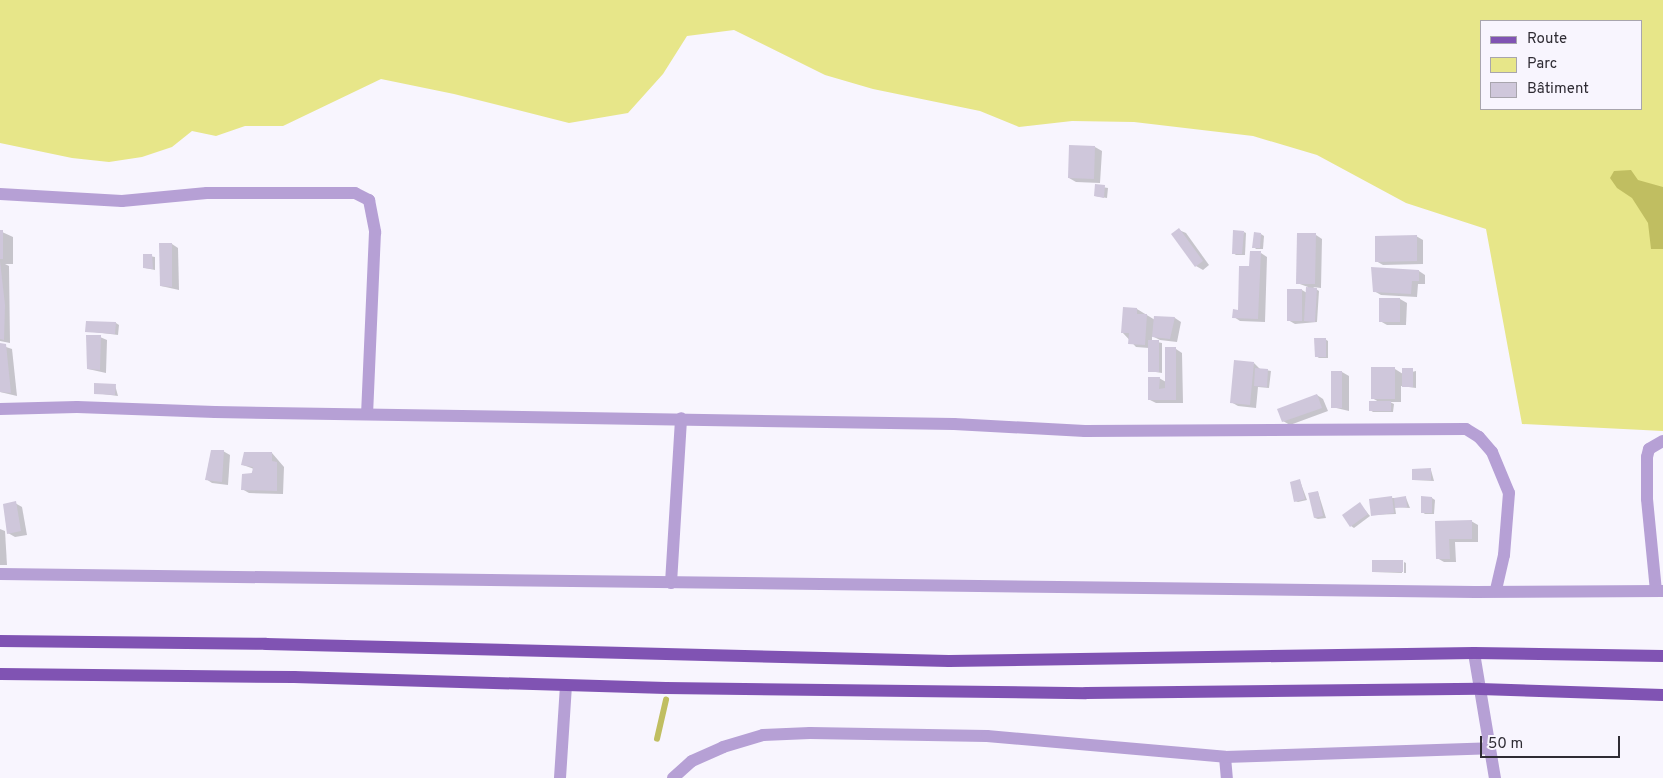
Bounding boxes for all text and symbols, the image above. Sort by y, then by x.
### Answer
legend [1480,20,1643,110]
text: Route [1527,30,1567,49]
text: Parc [1527,55,1557,74]
text: Bâtiment [1527,80,1589,99]
scale bar [1483,726,1623,758]
text: 50 m [1488,735,1523,754]

